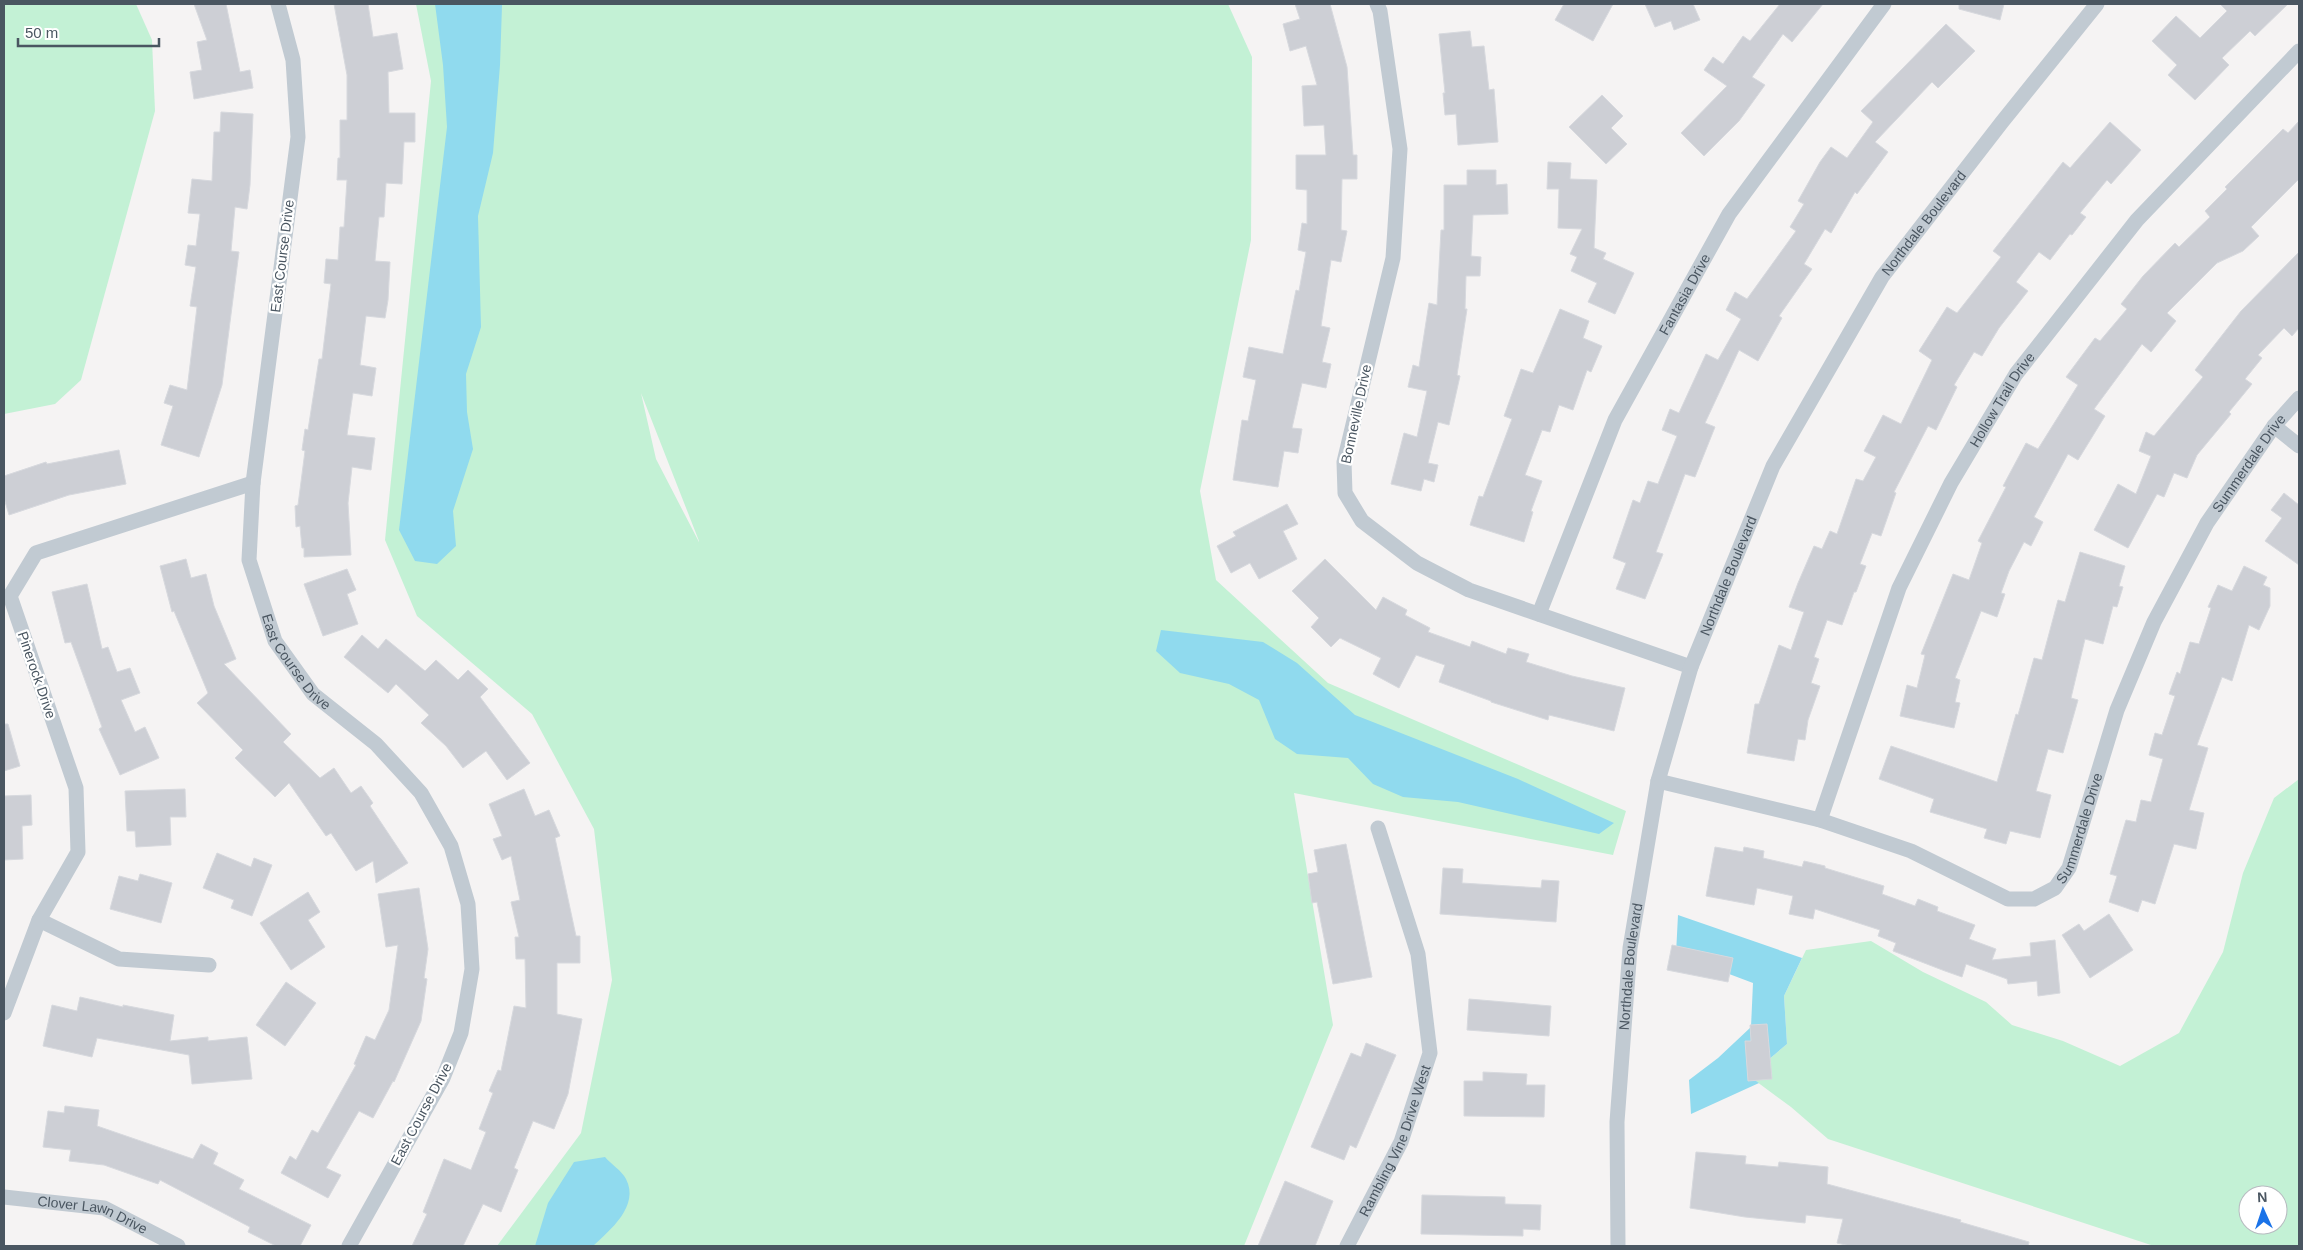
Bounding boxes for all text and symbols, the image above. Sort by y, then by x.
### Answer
scale bar [18,15,159,47]
text: 50 m [25,24,58,41]
street label: Northdale Boulevard [1878,168,1969,278]
street label: East Course Drive [267,198,297,313]
street label: Fantasia Drive [1656,251,1714,338]
street label: Hollow Trail Drive [1966,349,2038,450]
street label: Bonneville Drive [1338,363,1374,465]
street label: Summerdale Drive [2209,411,2289,515]
street label: Northdale Boulevard [1697,514,1760,638]
street label: East Course Drive [259,612,334,713]
street label: Pinerock Drive [15,629,59,721]
street label: Summerdale Drive [2053,771,2105,887]
street label: Northdale Boulevard [1616,902,1645,1031]
street label: East Course Drive [387,1060,455,1168]
street label: Rambling Vine Drive West [1356,1063,1434,1219]
north arrow [2238,1185,2288,1235]
text: N [2257,1189,2268,1205]
street label: Clover Lawn Drive [37,1193,150,1237]

